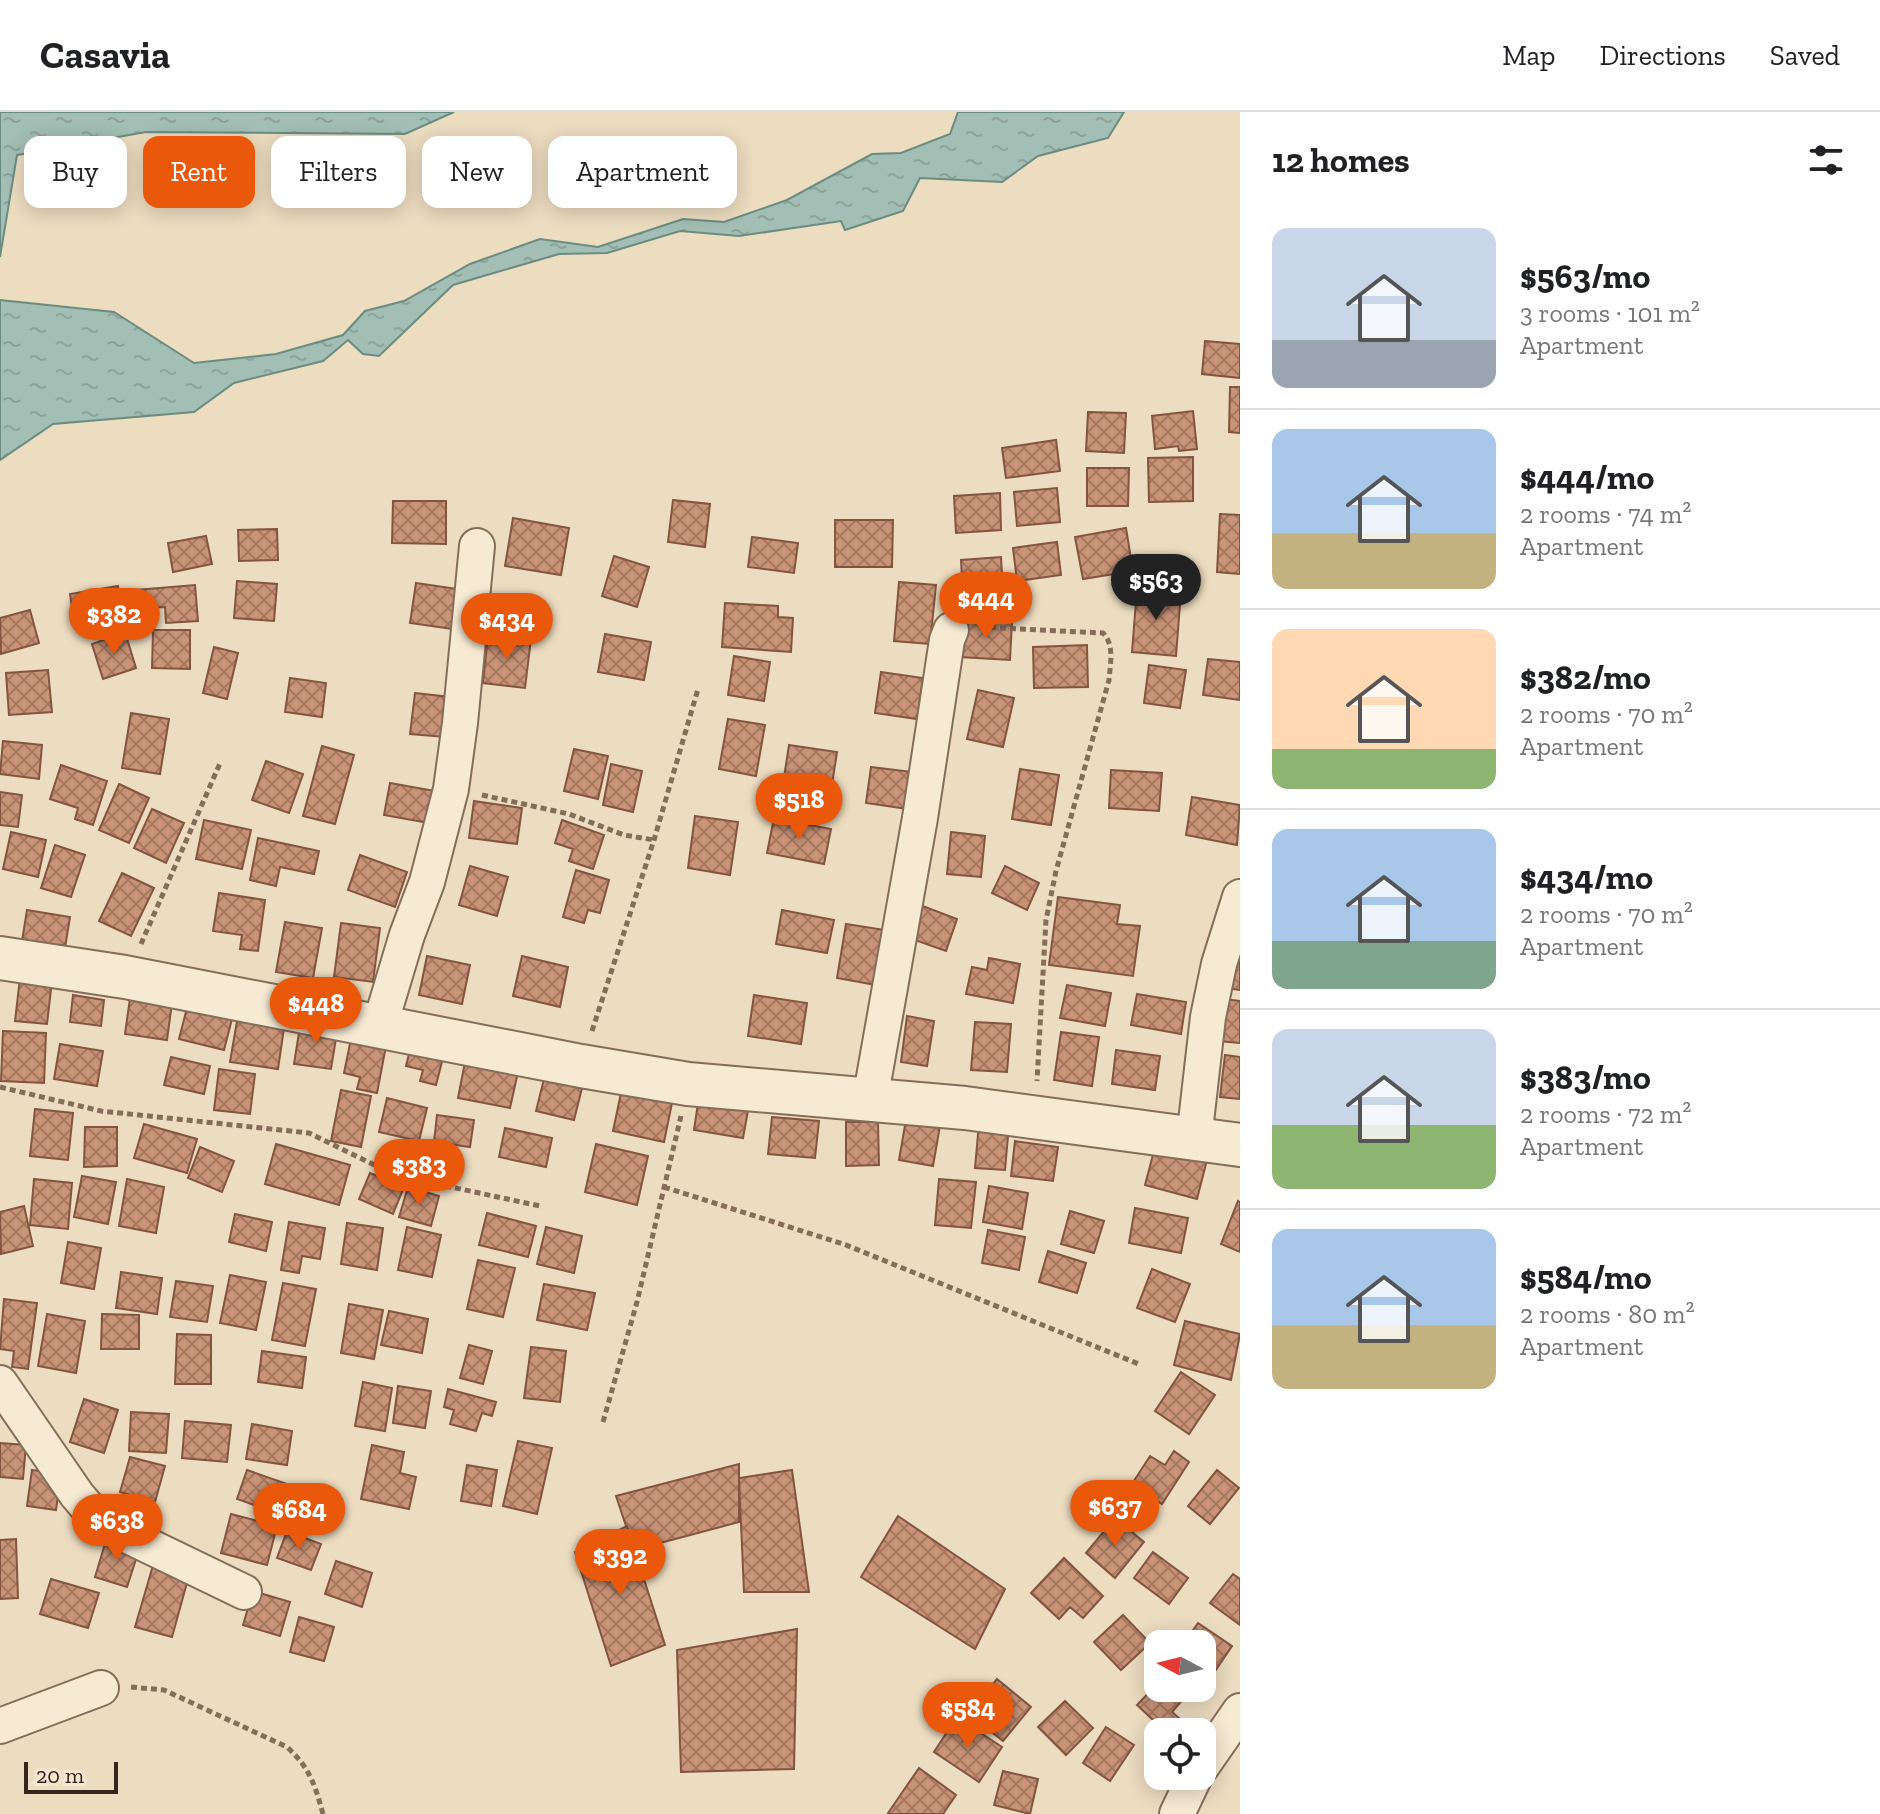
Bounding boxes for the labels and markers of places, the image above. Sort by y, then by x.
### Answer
pin: $563 [1109,554,1203,622]
pin: $444 [939,572,1033,640]
pin: $382 [67,588,161,656]
pin: $434 [460,593,554,661]
pin: $518 [752,773,846,841]
pin: $448 [269,977,363,1045]
pin: $383 [372,1139,466,1207]
pin: $637 [1068,1480,1162,1548]
pin: $684 [252,1483,346,1551]
pin: $638 [70,1494,164,1562]
pin: $392 [573,1529,667,1597]
pin: $584 [921,1682,1015,1750]

